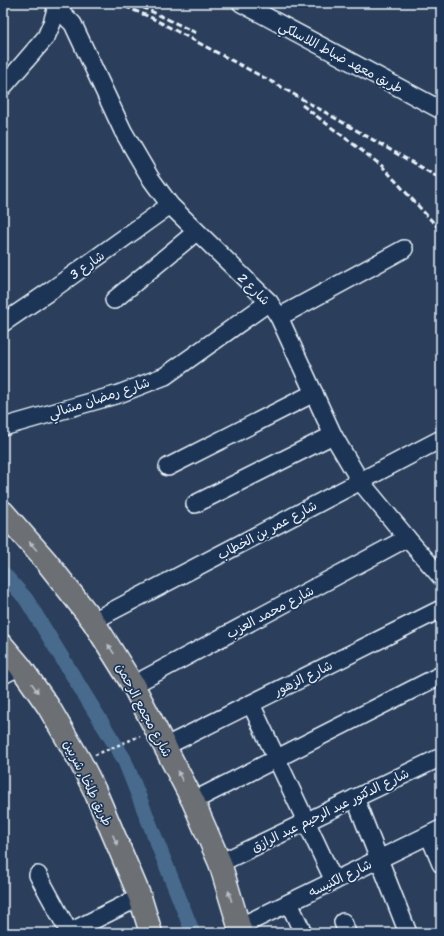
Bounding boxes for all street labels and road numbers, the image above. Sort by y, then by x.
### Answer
street label: طريق معهد ضباط اللاسلكي [275,15,407,99]
street label: شارع 3 [65,244,109,286]
street label: شارع 2 [232,267,276,311]
street label: شارع رمضان مشالي [45,371,153,425]
street label: شارع عمر بن الخطاب [213,494,321,566]
street label: شارع محمد العزب [222,579,318,645]
street label: شارع الزهور [269,654,337,703]
street label: شارع مجمع الرحمن [109,659,179,761]
street label: طريق طلخا, شربين [57,736,119,830]
street label: شارع الدكتور عبد الرحيم عبد الرازق [247,762,413,858]
street label: شارع الكنيسه [304,853,376,903]

